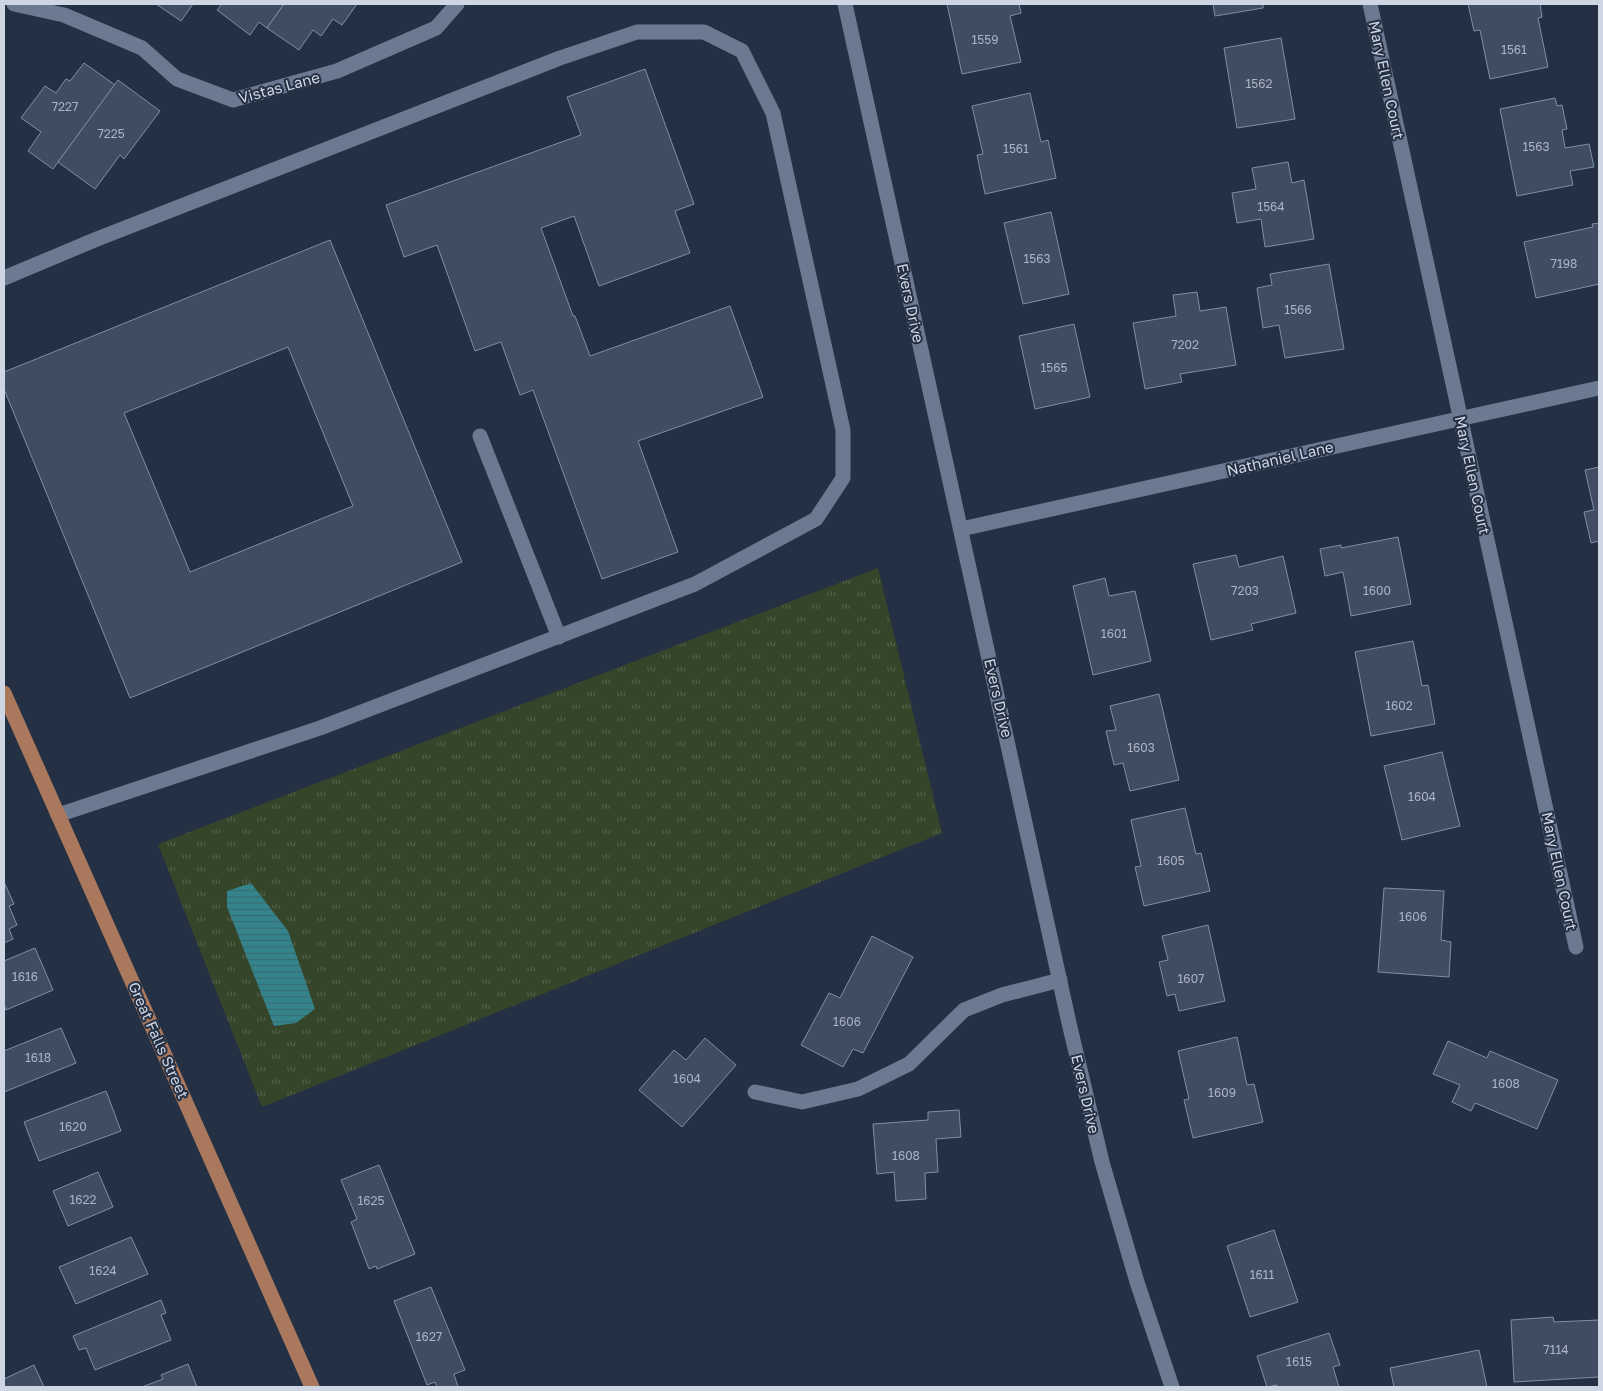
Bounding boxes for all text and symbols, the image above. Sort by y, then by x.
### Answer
street label: Mary Ellen Court [1366,19,1408,141]
house number: 1559 [971,32,999,47]
house number: 1561 [1501,42,1527,57]
street label: Vistas Lane [236,67,322,106]
house number: 1562 [1245,76,1273,91]
house number: 7227 [52,99,78,114]
house number: 7225 [97,126,125,141]
house number: 1563 [1522,139,1550,154]
house number: 1561 [1003,141,1029,156]
house number: 1564 [1257,199,1285,214]
house number: 1563 [1023,251,1051,266]
house number: 7198 [1551,256,1577,271]
street label: Evers Drive [894,262,928,345]
house number: 1566 [1284,302,1312,317]
house number: 7202 [1171,337,1199,352]
house number: 1565 [1040,360,1068,375]
street label: Mary Ellen Court [1452,414,1494,536]
street label: Nathaniel Lane [1225,437,1335,479]
house number: 7203 [1231,583,1259,598]
house number: 1600 [1363,583,1391,598]
house number: 1601 [1101,626,1127,641]
street label: Evers Drive [981,657,1017,740]
house number: 1602 [1385,698,1413,713]
house number: 1603 [1127,740,1155,755]
house number: 1604 [1408,789,1436,804]
street label: Mary Ellen Court [1539,810,1581,932]
house number: 1605 [1157,853,1185,868]
house number: 1606 [1399,909,1427,924]
house number: 1616 [12,969,38,984]
house number: 1607 [1178,971,1204,986]
street label: Great Falls Street [125,979,193,1101]
house number: 1606 [833,1014,861,1029]
house number: 1618 [25,1050,51,1065]
street label: Evers Drive [1068,1053,1104,1136]
house number: 1604 [673,1071,701,1086]
house number: 1608 [1492,1076,1520,1091]
house number: 1609 [1208,1085,1236,1100]
house number: 1620 [59,1119,87,1134]
house number: 1608 [892,1148,920,1163]
house number: 1622 [69,1192,97,1207]
house number: 1625 [357,1193,385,1208]
house number: 1624 [89,1263,117,1278]
house number: 1611 [1250,1267,1275,1282]
house number: 1627 [416,1329,442,1344]
house number: 7114 [1543,1342,1569,1357]
house number: 1615 [1286,1354,1312,1369]

